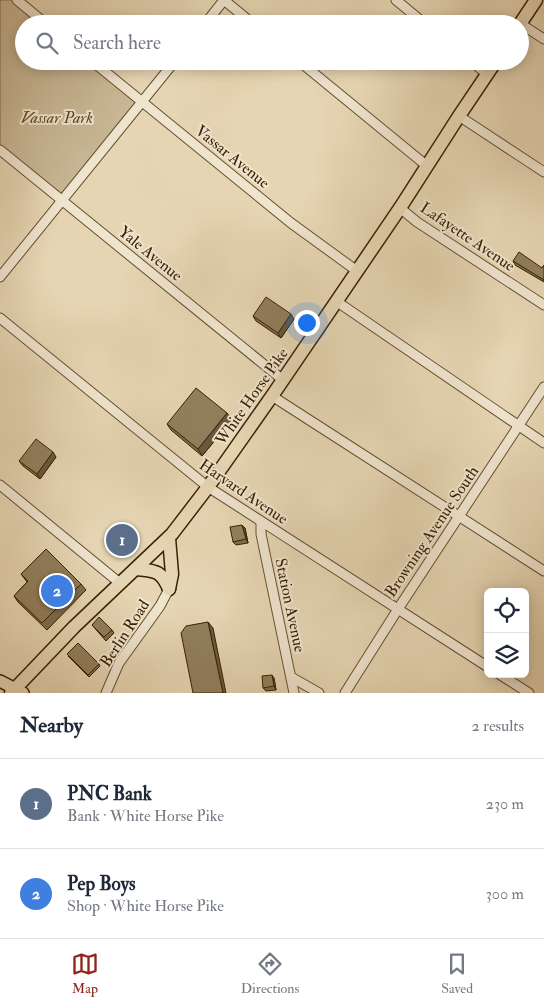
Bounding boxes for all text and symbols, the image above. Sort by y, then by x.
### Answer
search box [15,15,529,70]
icon: search [33,29,61,57]
text: Search here [73,31,161,55]
park label: Vassar Park [21,108,93,128]
street label: Vassar Avenue [191,121,274,193]
street label: Lafayette Avenue [416,198,519,276]
street label: Yale Avenue [114,222,187,286]
your location [294,310,320,336]
street label: White Horse Pike [210,344,293,450]
street label: Harvard Avenue [195,455,292,529]
street label: Browning Avenue South [381,462,483,601]
pin: 1 [106,521,138,559]
street label: Station Avenue [270,556,310,654]
pin: 2 [41,572,73,610]
map controls [484,588,529,678]
button: locate [484,588,529,633]
street label: Berlin Road [96,596,154,671]
button: layers [484,633,529,678]
text: Nearby [20,712,83,739]
text: 2 results [471,716,524,736]
text: PNC Bank [67,782,152,806]
text: 1 [33,794,39,814]
text: 230 m [486,794,524,814]
text: Bank · White Horse Pike [67,806,224,826]
text: Pep Boys [67,872,136,896]
text: 2 [32,884,40,904]
text: 300 m [486,884,524,904]
text: Shop · White Horse Pike [67,896,224,916]
tab: Map [71,950,99,997]
tab: Directions [241,950,299,997]
tab: Saved [441,950,473,997]

